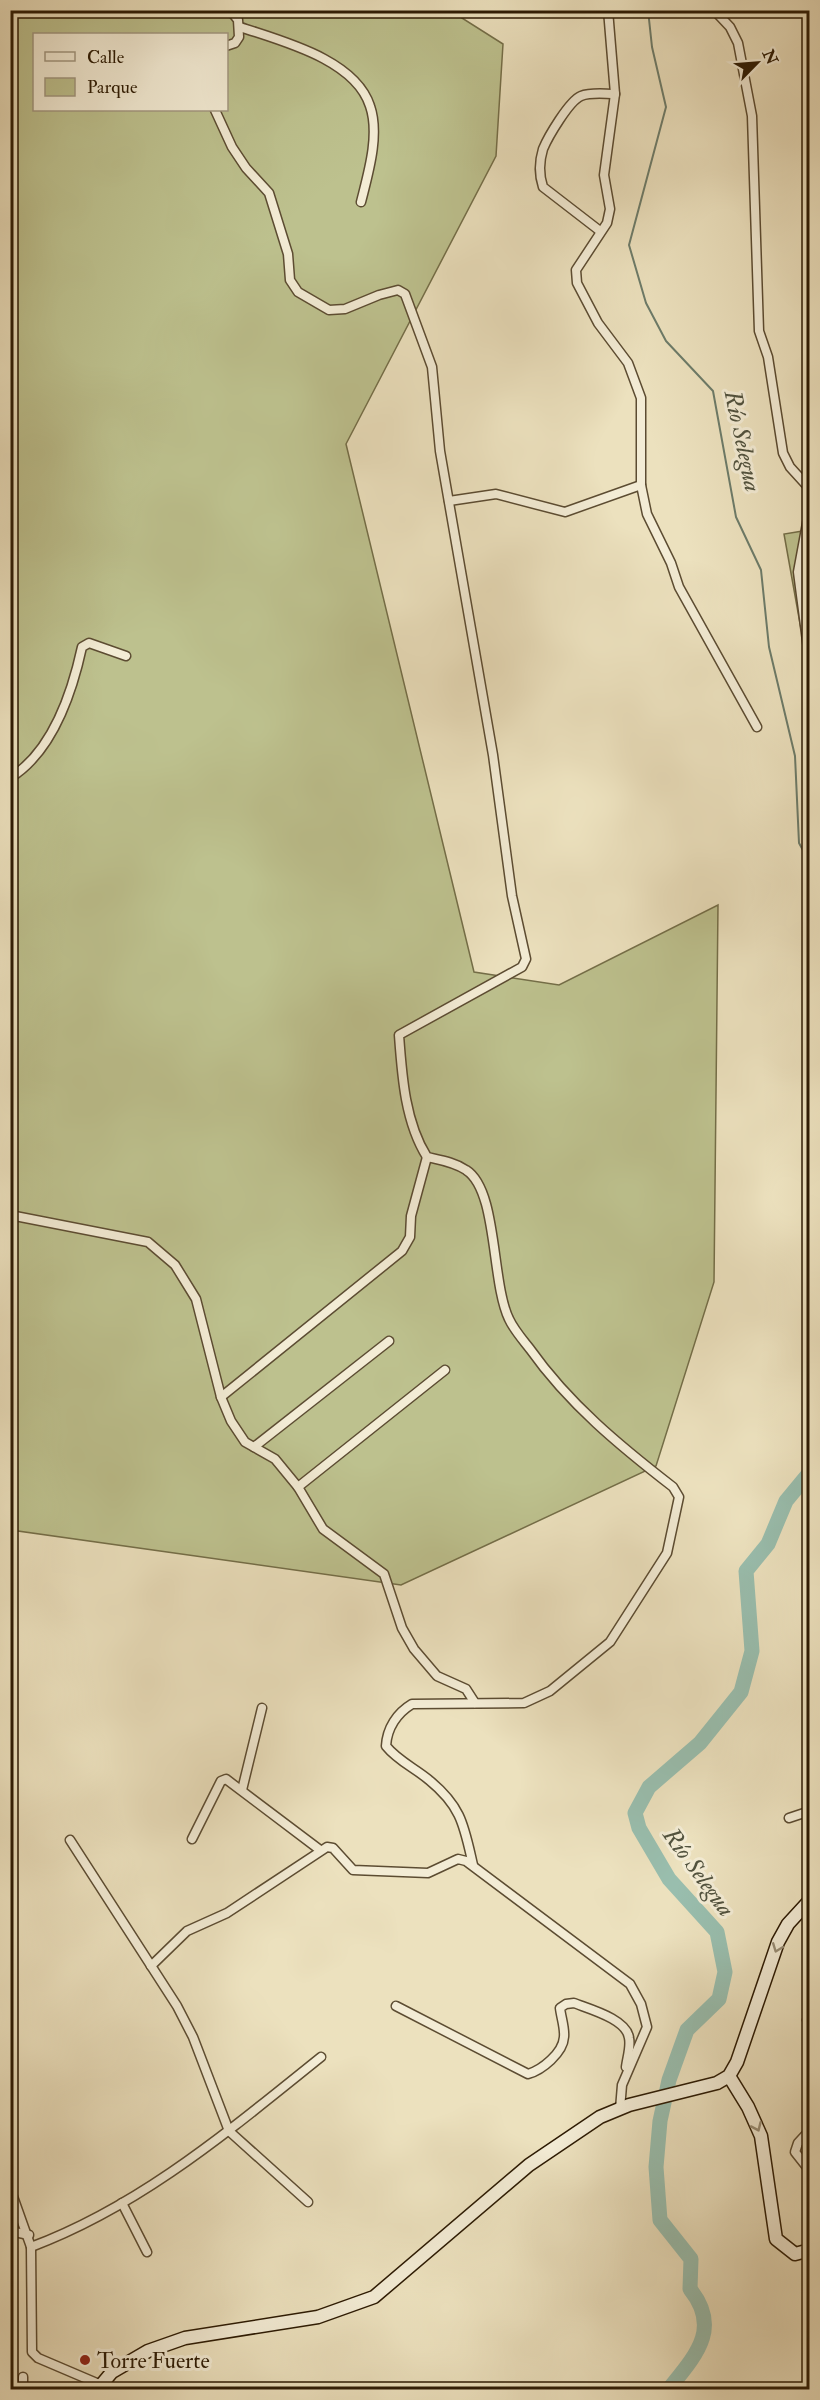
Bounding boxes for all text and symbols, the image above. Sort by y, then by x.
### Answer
legend [33,33,228,111]
north arrow [727,33,787,93]
text: N [757,45,782,68]
text: Calle [87,46,125,69]
text: Parque [87,76,138,99]
water label: Río Selegua [716,387,768,495]
water label: Río Selegua [655,1821,741,1923]
one-way arrow [772,1942,784,1953]
one-way arrow [750,2121,762,2132]
place label: Torre Fuerte [97,2347,210,2375]
marker: Torre Fuerte [78,2353,92,2367]

